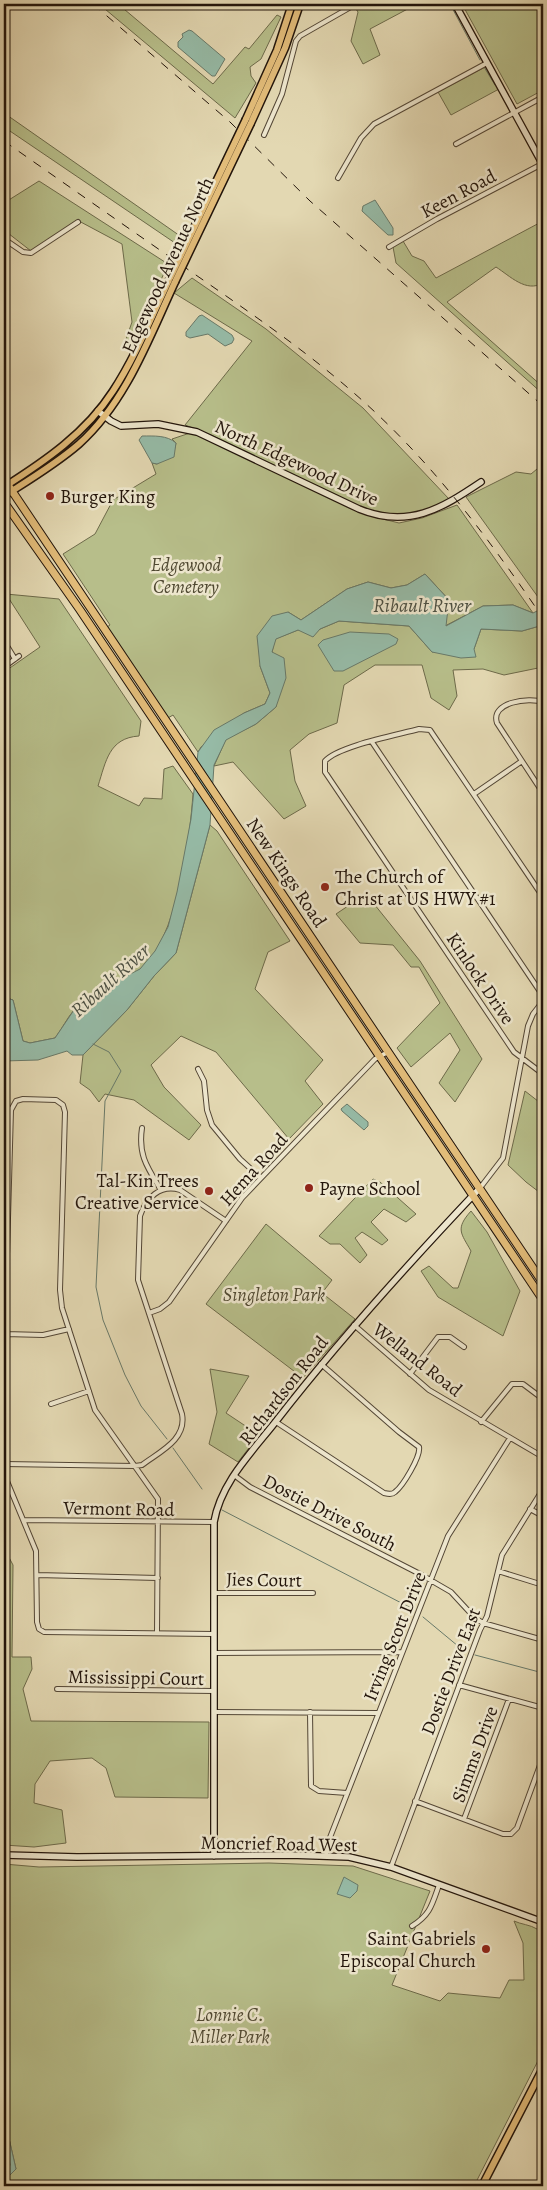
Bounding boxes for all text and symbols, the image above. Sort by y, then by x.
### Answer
street label: Keen Road [416,163,502,225]
street label: Edgewood Avenue North [116,173,220,358]
street label: North Edgewood Drive [210,414,383,512]
place label: Burger King [60,484,156,510]
marker: Burger King [44,490,56,502]
park label: Edgewood Cemetery [151,552,221,600]
water label: Ribault River [373,592,472,619]
street label: New Kings Road [240,813,333,933]
place label: The Church of Christ at US HWY #1 [335,864,496,912]
marker: The Church of Christ at US HWY #1 [319,881,331,893]
street label: Kinlock Drive [440,927,521,1030]
water label: Ribault River [65,937,157,1023]
street label: Hema Road [214,1127,294,1212]
place label: Tal-Kin Trees Creative Service [75,1168,199,1216]
place label: Payne School [319,1176,421,1202]
marker: Payne School [303,1182,315,1194]
marker: Tal-Kin Trees Creative Service [203,1185,215,1197]
park label: Singleton Park [223,1282,325,1308]
street label: Welland Road [366,1316,468,1403]
street label: Richardson Road [233,1330,335,1451]
street label: Dostie Drive South [258,1468,401,1558]
street label: Vermont Road [62,1495,176,1523]
street label: Jies Court [226,1566,302,1594]
street label: Irving Scott Drive [357,1568,433,1705]
street label: Dostie Drive East [415,1604,487,1739]
street label: Mississippi Court [68,1664,204,1692]
street label: Simms Drive [445,1702,504,1806]
street label: Moncrief Road West [200,1830,358,1858]
place label: Saint Gabriels Episcopal Church [340,1926,476,1974]
marker: Saint Gabriels Episcopal Church [480,1943,492,1955]
park label: Lonnie C. Miller Park [190,2002,270,2050]

